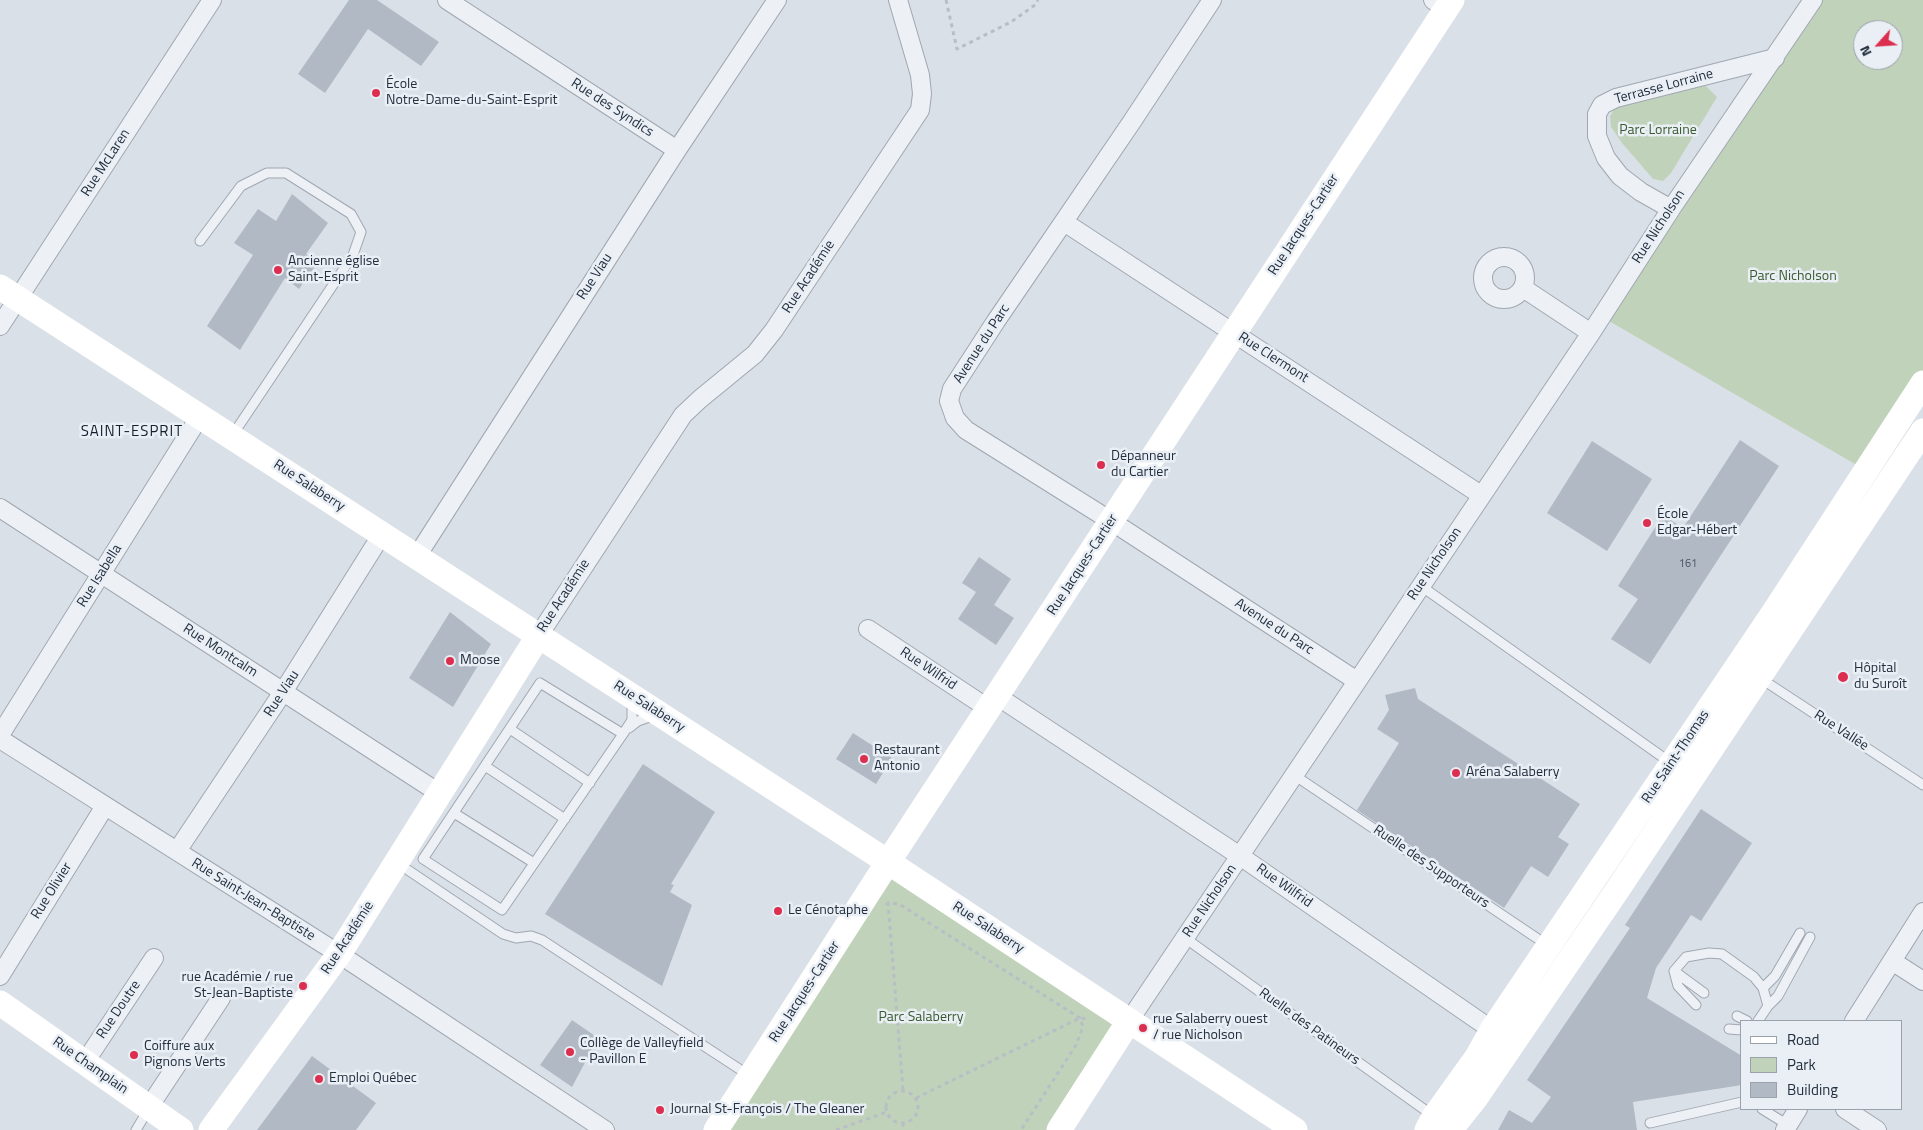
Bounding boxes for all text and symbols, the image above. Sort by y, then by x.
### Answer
north arrow [1853,20,1903,70]
text: N [1853,42,1877,60]
street label: Terrasse Lorraine [1613,66,1715,108]
street label: Rue des Syndics [568,75,656,141]
place label: École Notre-Dame-du-Saint-Esprit [386,77,557,110]
marker: École Notre-Dame-du-Saint-Esprit [370,87,382,99]
park label: Parc Lorraine [1619,123,1697,139]
street label: Rue McLaren [78,126,134,200]
street label: Rue Jacques-Cartier [1265,171,1343,279]
street label: Rue Nicholson [1629,187,1689,267]
street label: Rue Académie [779,237,839,317]
street label: Rue Viau [574,251,616,303]
place label: Ancienne église Saint-Esprit [288,254,379,286]
marker: Ancienne église Saint-Esprit [272,264,284,276]
park label: Parc Nicholson [1749,269,1837,285]
street label: Avenue du Parc [950,301,1014,387]
street label: Rue Clermont [1235,329,1311,387]
district label: SAINT-ESPRIT [79,423,185,441]
place label: Dépanneur du Cartier [1111,449,1176,482]
street label: Rue Salaberry [270,457,348,515]
marker: Dépanneur du Cartier [1095,459,1107,471]
place label: École Edgar-Hébert [1657,507,1737,540]
street label: Rue Jacques-Cartier [1044,511,1122,619]
marker: École Edgar-Hébert [1641,517,1653,529]
street label: Rue Nicholson [1404,524,1466,604]
street label: Rue Isabella [74,541,126,611]
street label: Rue Académie [534,556,594,636]
house number: 161 [1679,557,1697,571]
street label: Avenue du Parc [1231,595,1317,659]
street label: Rue Montcalm [179,621,261,681]
street label: Rue Wilfrid [896,644,960,694]
place label: Moose [460,653,500,669]
marker: Moose [444,655,456,667]
place label: Hôpital du Suroît [1854,661,1907,694]
street label: Rue Viau [261,668,303,720]
marker: Hôpital du Suroît [1836,670,1850,684]
street label: Rue Salaberry [610,678,688,736]
street label: Rue Saint-Thomas [1639,707,1713,807]
street label: Rue Vallée [1811,707,1871,755]
place label: Restaurant Antonio [874,743,940,776]
marker: Restaurant Antonio [858,753,870,765]
place label: Aréna Salaberry [1466,765,1559,781]
marker: Aréna Salaberry [1450,767,1462,779]
street label: Ruelle des Supporteurs [1370,822,1492,912]
street label: Rue Saint-Jean-Baptiste [188,855,318,945]
street label: Rue Olivier [28,860,76,922]
street label: Rue Nicholson [1179,861,1241,941]
street label: Rue Wilfrid [1253,861,1315,911]
street label: Rue Académie [318,898,378,978]
street label: Rue Salaberry [949,899,1027,957]
place label: Le Cénotaphe [788,903,868,919]
marker: Le Cénotaphe [772,905,784,917]
street label: Rue Jacques-Cartier [766,938,844,1046]
place label: rue Académie / rue St-Jean-Baptiste [182,970,293,1002]
street label: Rue Doutre [93,978,145,1042]
marker: rue Académie / rue St-Jean-Baptiste [297,980,309,992]
street label: Ruelle des Patineurs [1255,985,1363,1069]
park label: Parc Salaberry [879,1010,963,1026]
place label: rue Salaberry ouest / rue Nicholson [1153,1012,1268,1044]
legend [1740,1020,1903,1110]
marker: rue Salaberry ouest / rue Nicholson [1137,1022,1149,1034]
text: Road [1787,1028,1819,1051]
street label: Rue Champlain [49,1034,131,1098]
place label: Collège de Valleyfield - Pavillon E [580,1036,704,1068]
place label: Coiffure aux Pignons Verts [144,1039,226,1072]
marker: Collège de Valleyfield - Pavillon E [564,1046,576,1058]
marker: Coiffure aux Pignons Verts [128,1049,140,1061]
text: Park [1787,1053,1816,1076]
place label: Emploi Québec [329,1071,417,1087]
marker: Emploi Québec [313,1073,325,1085]
text: Building [1787,1078,1838,1101]
place label: Journal St-François / The Gleaner [670,1102,864,1118]
marker: Journal St-François / The Gleaner [654,1104,666,1116]

